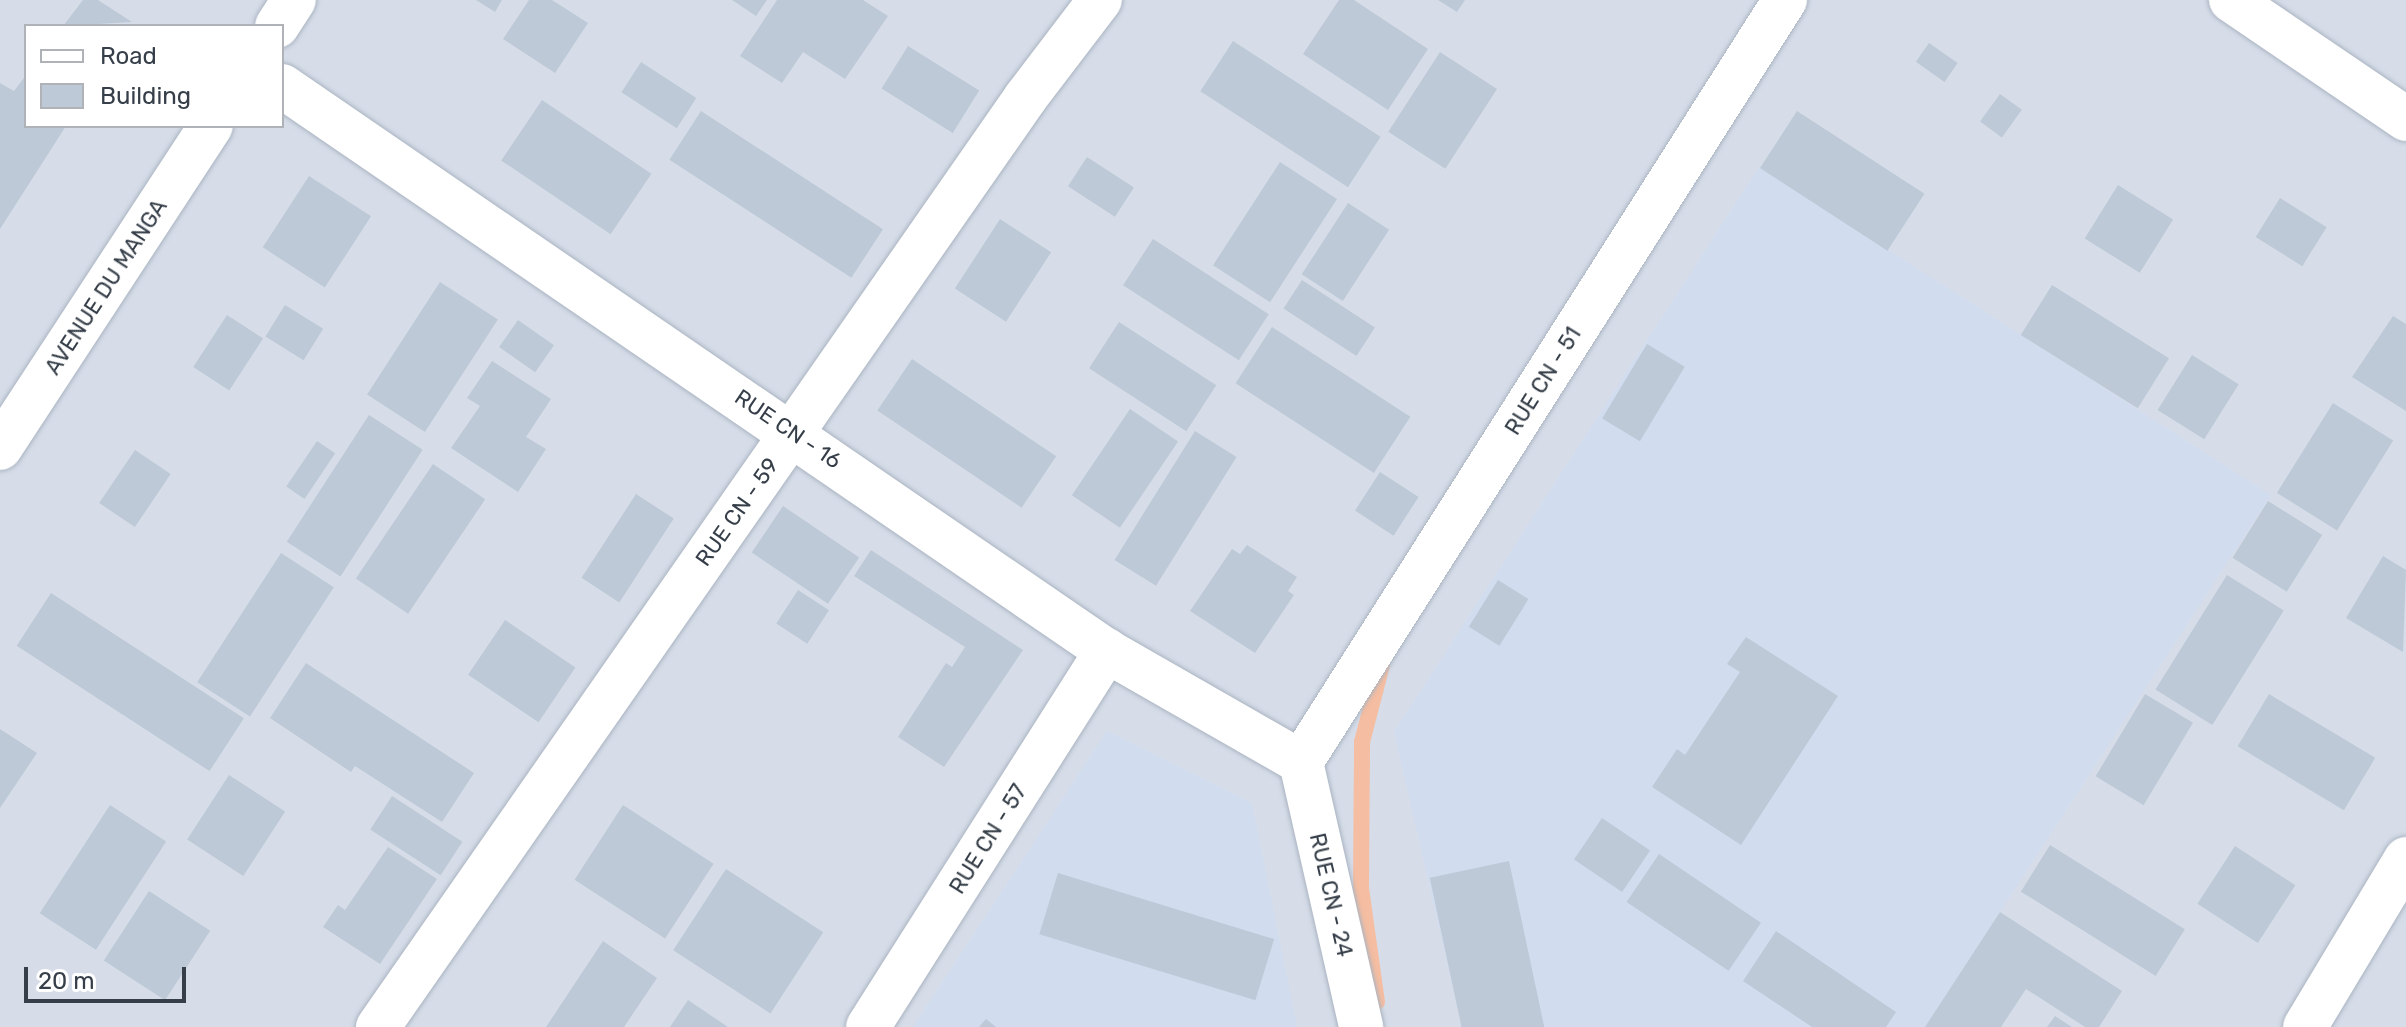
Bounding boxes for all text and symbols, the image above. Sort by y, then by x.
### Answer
legend [24,24,284,128]
text: Road [100,42,157,70]
text: Building [100,82,191,110]
street label: AVENUE DU MANGA [39,194,173,380]
street label: RUE CN - 51 [1499,322,1587,440]
street label: RUE CN - 16 [730,384,846,474]
street label: RUE CN - 59 [690,453,784,571]
street label: RUE CN - 57 [944,779,1032,899]
street label: RUE CN - 24 [1304,831,1358,959]
scale bar [28,951,190,1001]
text: 20 m [38,967,95,995]

